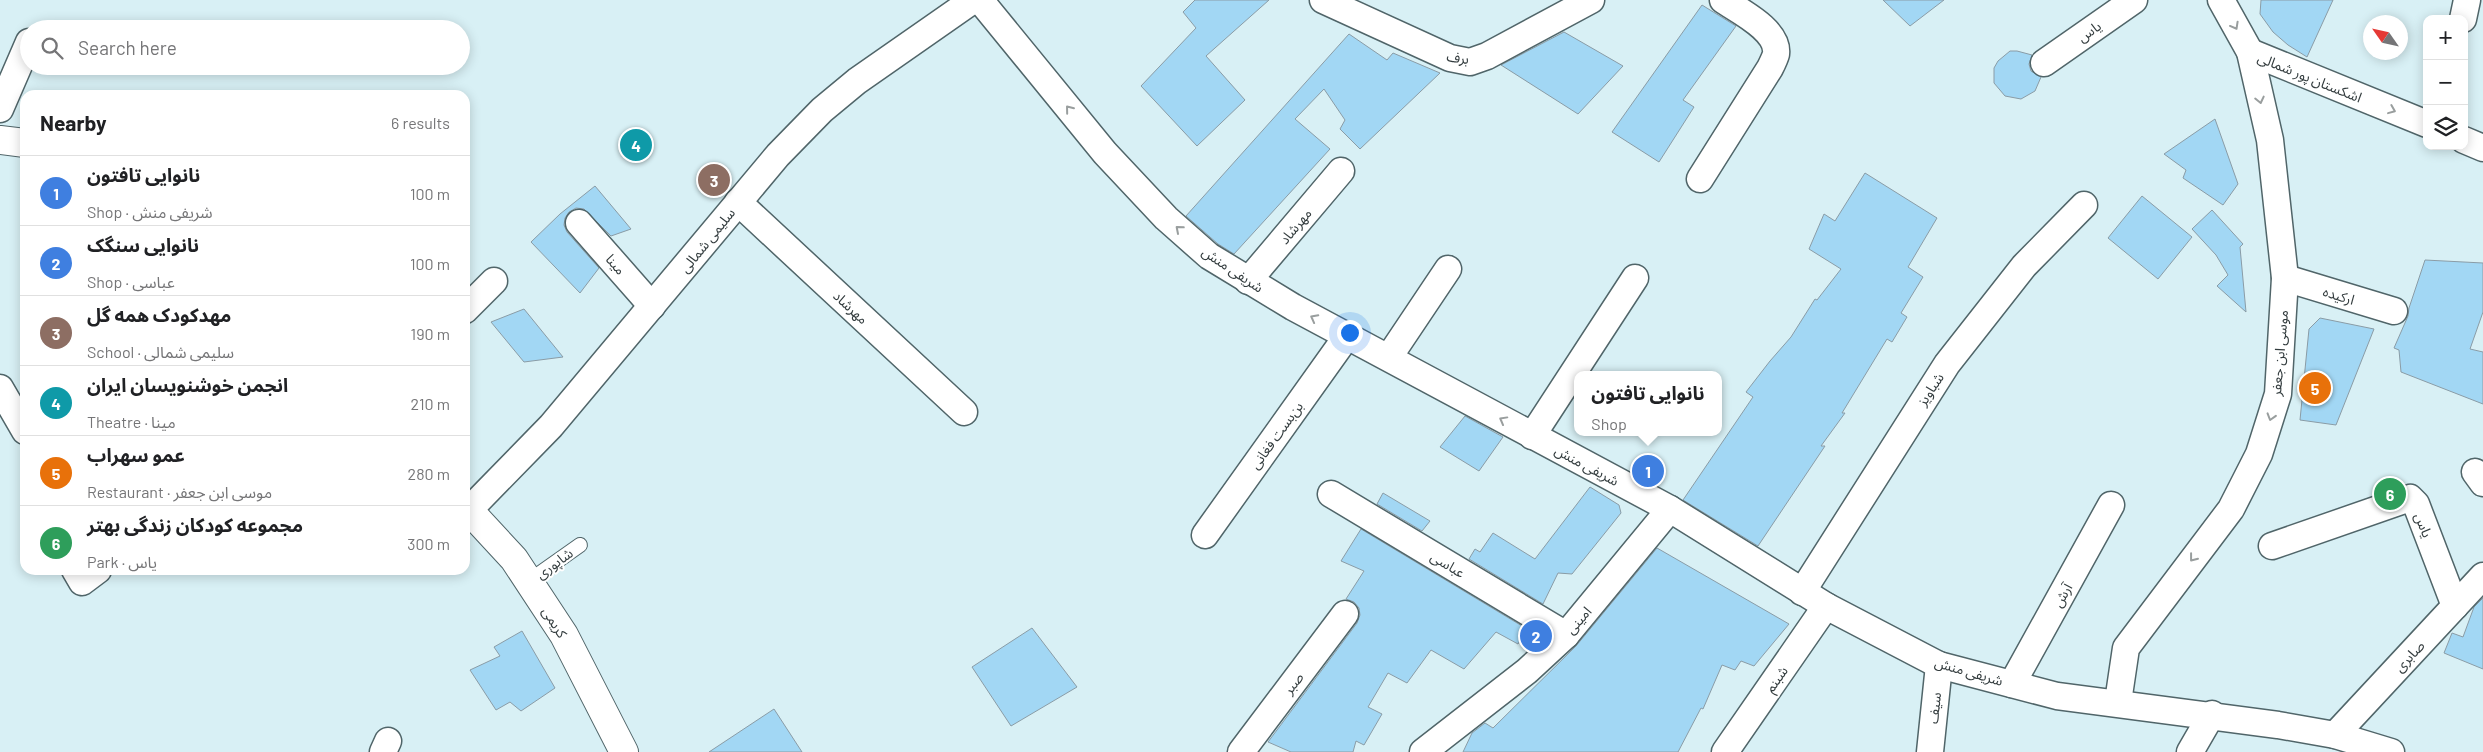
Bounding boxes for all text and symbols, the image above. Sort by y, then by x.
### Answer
north arrow [2363,15,2408,60]
map controls [2423,15,2468,150]
button: + [2423,15,2468,60]
street label: یاس [2074,17,2105,46]
search box [20,20,470,75]
one-way arrow [2229,21,2239,30]
icon: search [38,34,66,62]
text: Search here [78,36,177,59]
street label: برف [1445,47,1471,68]
street label: اشکستان پور شمالی [2255,48,2365,108]
button: − [2423,60,2468,105]
one-way arrow [2255,95,2265,104]
one-way arrow [2387,103,2396,114]
button: layers [2423,105,2468,150]
one-way arrow [1067,106,1075,115]
text: Nearby [40,110,106,135]
text: 6 results [391,113,450,132]
pin: 4 [620,126,652,164]
pin: 3 [698,161,730,199]
text: نانوایی تافتون [87,163,200,186]
text: 1 [53,184,59,203]
text: 100 m [410,184,450,203]
text: Shop · شریفی منش [87,202,212,221]
street label: سلیمی شمالی [676,204,739,277]
street label: مهرشاد [1275,205,1316,248]
one-way arrow [1175,226,1184,235]
text: نانوایی سنگک [87,233,199,256]
street label: شریفی منش [1199,242,1267,297]
street label: مینا [602,250,629,278]
text: 2 [52,254,60,273]
text: 100 m [410,254,450,273]
text: Shop · عباسی [87,272,175,291]
street label: ارکیده [2321,282,2357,309]
street label: مهرشاد [829,287,872,328]
text: مهدکودک همه گل [87,303,231,326]
street label: موسی ابن جعفر [2267,309,2292,398]
one-way arrow [1310,314,1319,324]
your location [1337,320,1363,346]
text: 3 [52,324,60,343]
text: 190 m [411,324,450,343]
text: School · سلیمی شمالی [87,342,234,361]
street label: شباویز [1913,369,1948,410]
pin: 5 [2299,369,2331,407]
popup [1574,371,1722,436]
text: انجمن خوشنویسان ایران [87,373,288,396]
text: نانوایی تافتون [1591,381,1705,404]
text: 4 [51,394,61,413]
text: 210 m [411,394,450,413]
street label: بن‌بست فغانی [1246,398,1307,473]
text: Theatre · مینا [87,412,176,431]
one-way arrow [2267,412,2277,420]
text: Shop [1591,414,1627,433]
one-way arrow [1500,416,1509,426]
street label: شریفی منش [1552,441,1622,490]
text: عمو سهراب [87,443,185,466]
pin: 1 [1632,452,1664,490]
text: 5 [52,464,60,483]
text: 280 m [408,464,450,483]
pin: 6 [2374,475,2406,513]
text: Restaurant · موسی ابن جعفر [87,482,272,501]
street label: یاس [2411,510,2436,540]
text: مجموعه کودکان زندگی بهتر [87,513,303,536]
text: 6 [52,534,60,553]
text: 300 m [407,534,450,553]
street label: شاپوری [532,544,577,584]
street label: عباسی [1427,547,1468,582]
text: Park · یاس [87,552,157,571]
one-way arrow [2191,552,2199,561]
street label: آرش [2049,579,2077,611]
street label: کریمی [538,603,571,641]
street label: امینی [1561,603,1595,638]
pin: 2 [1520,617,1552,655]
street label: صابری [2390,637,2429,676]
street label: شریفی منش [1933,653,2005,690]
street label: شبنم [1761,662,1794,697]
street label: صبر [1279,668,1308,699]
street label: سیف [1924,691,1944,725]

